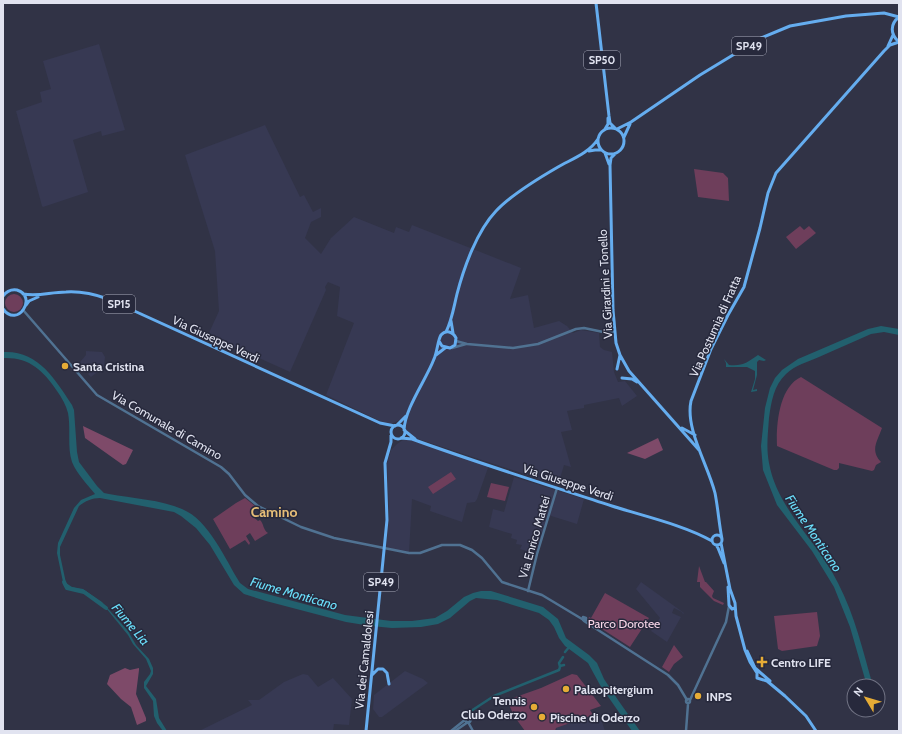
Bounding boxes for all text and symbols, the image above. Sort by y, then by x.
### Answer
road number: SP49 [732,37,766,55]
road number: SP50 [584,51,620,69]
street label: Via Girardini e Tonello [595,228,615,339]
street label: Via Postumia di Fratta [686,273,744,379]
road number: SP15 [103,295,135,313]
street label: Via Giuseppe Verdi [170,312,262,366]
place label: Santa Cristina [73,359,144,374]
marker: Santa Cristina [60,361,70,371]
street label: Via Comunale di Camino [109,387,225,463]
street label: Via Giuseppe Verdi [521,460,615,504]
water label: Fiume Monticano [782,491,846,575]
street label: Via Enrico Mattei [515,494,553,580]
district label: Camino [251,503,297,521]
water label: Fiume Monticano [249,573,340,613]
road number: SP49 [364,573,398,591]
water label: Fiume Lia [109,600,153,648]
street label: Via dei Camaldolesi [351,610,377,710]
park label: Parco Dorotee [588,616,660,631]
place label: Centro LIFE [771,655,831,670]
marker: Centro LIFE [756,656,768,668]
north arrow [846,678,886,718]
place label: Palaopitergium [574,682,653,697]
marker: Palaopitergium [561,684,571,694]
text: N [850,684,866,699]
place label: INPS [706,689,732,704]
marker: INPS [693,691,703,701]
place label: Tennis Club Oderzo [461,693,526,722]
marker: Tennis Club Oderzo [529,702,539,712]
place label: Piscine di Oderzo [550,710,640,725]
marker: Piscine di Oderzo [537,712,547,722]

